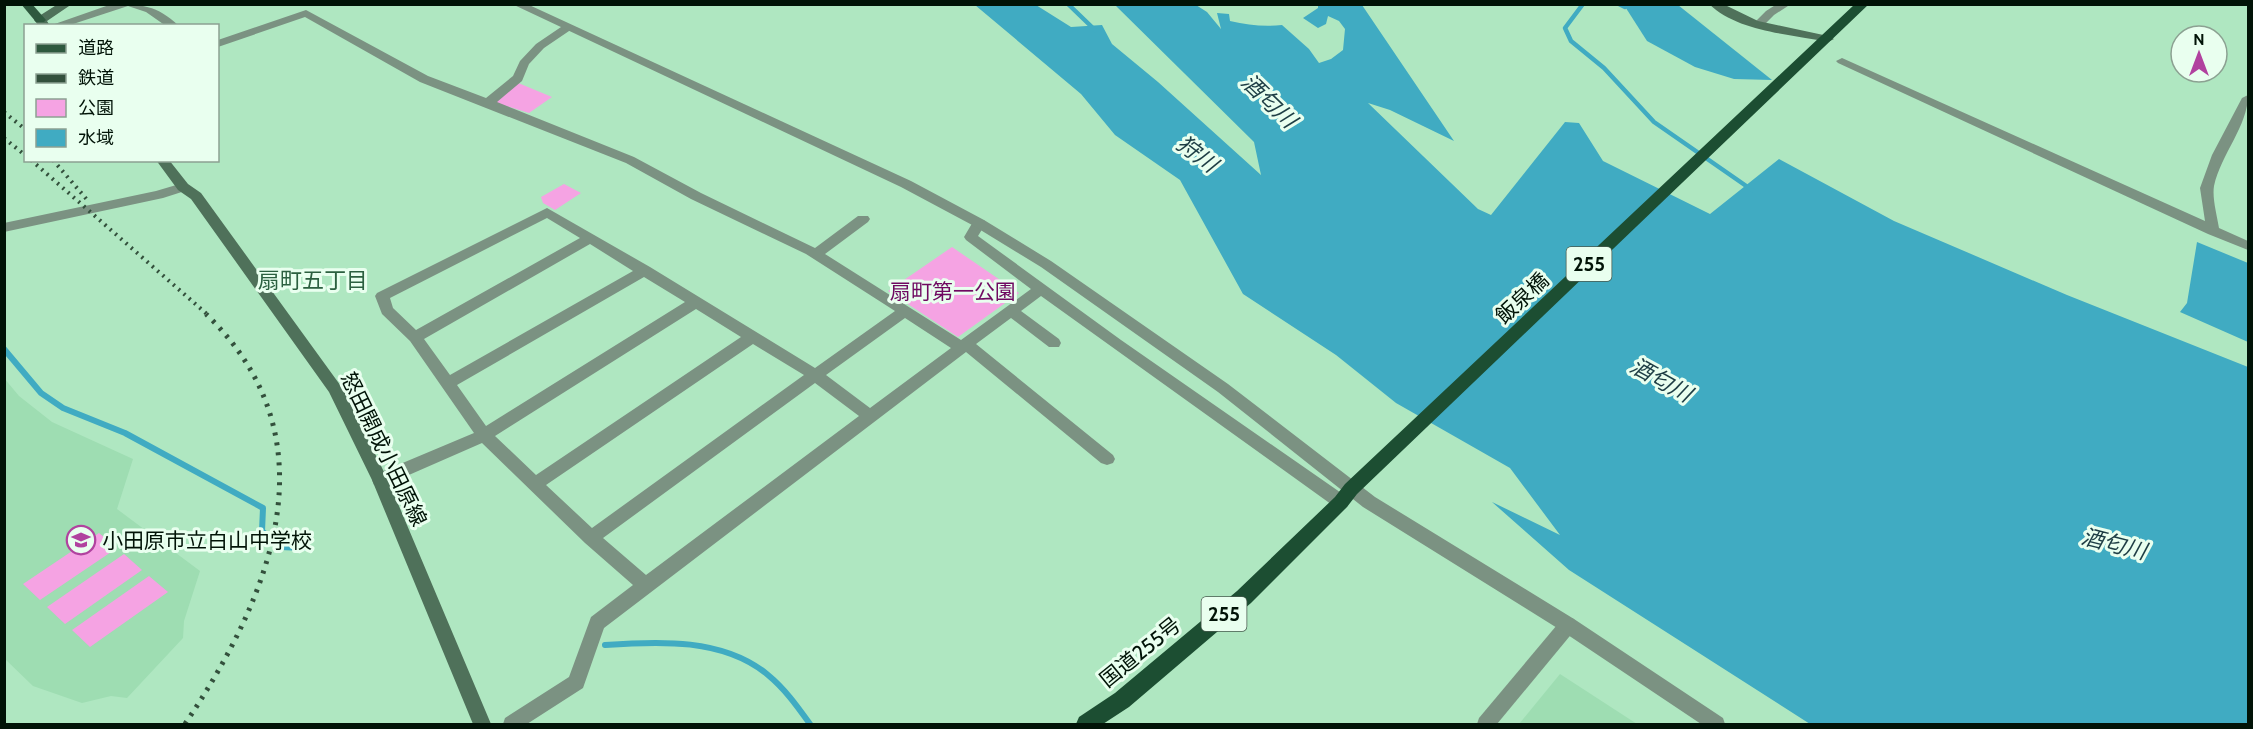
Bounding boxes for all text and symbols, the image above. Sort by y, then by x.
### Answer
legend [24,24,219,162]
north arrow [2169,24,2229,84]
text: N [2193,30,2205,49]
text: 道路 [78,37,114,59]
text: 鉄道 [78,67,114,89]
water label: 酒匂川 [1236,68,1304,135]
text: 公園 [78,97,114,119]
text: 水域 [78,127,114,149]
water label: 狩川 [1171,130,1224,179]
road number: 255 [1566,247,1612,281]
district label: 扇町五丁目 [258,267,368,294]
street label: 飯泉橋 [1490,267,1554,329]
park label: 扇町第一公園 [890,279,1016,304]
water label: 酒匂川 [1626,352,1698,409]
street label: 怒田開成小田原線 [336,368,432,530]
water label: 酒匂川 [2079,523,2151,566]
school or university icon: 小田原市立白山中学校 [65,524,97,556]
place label: 小田原市立白山中学校 [102,528,312,553]
road number: 255 [1202,597,1246,631]
street label: 国道255号 [1095,612,1185,692]

